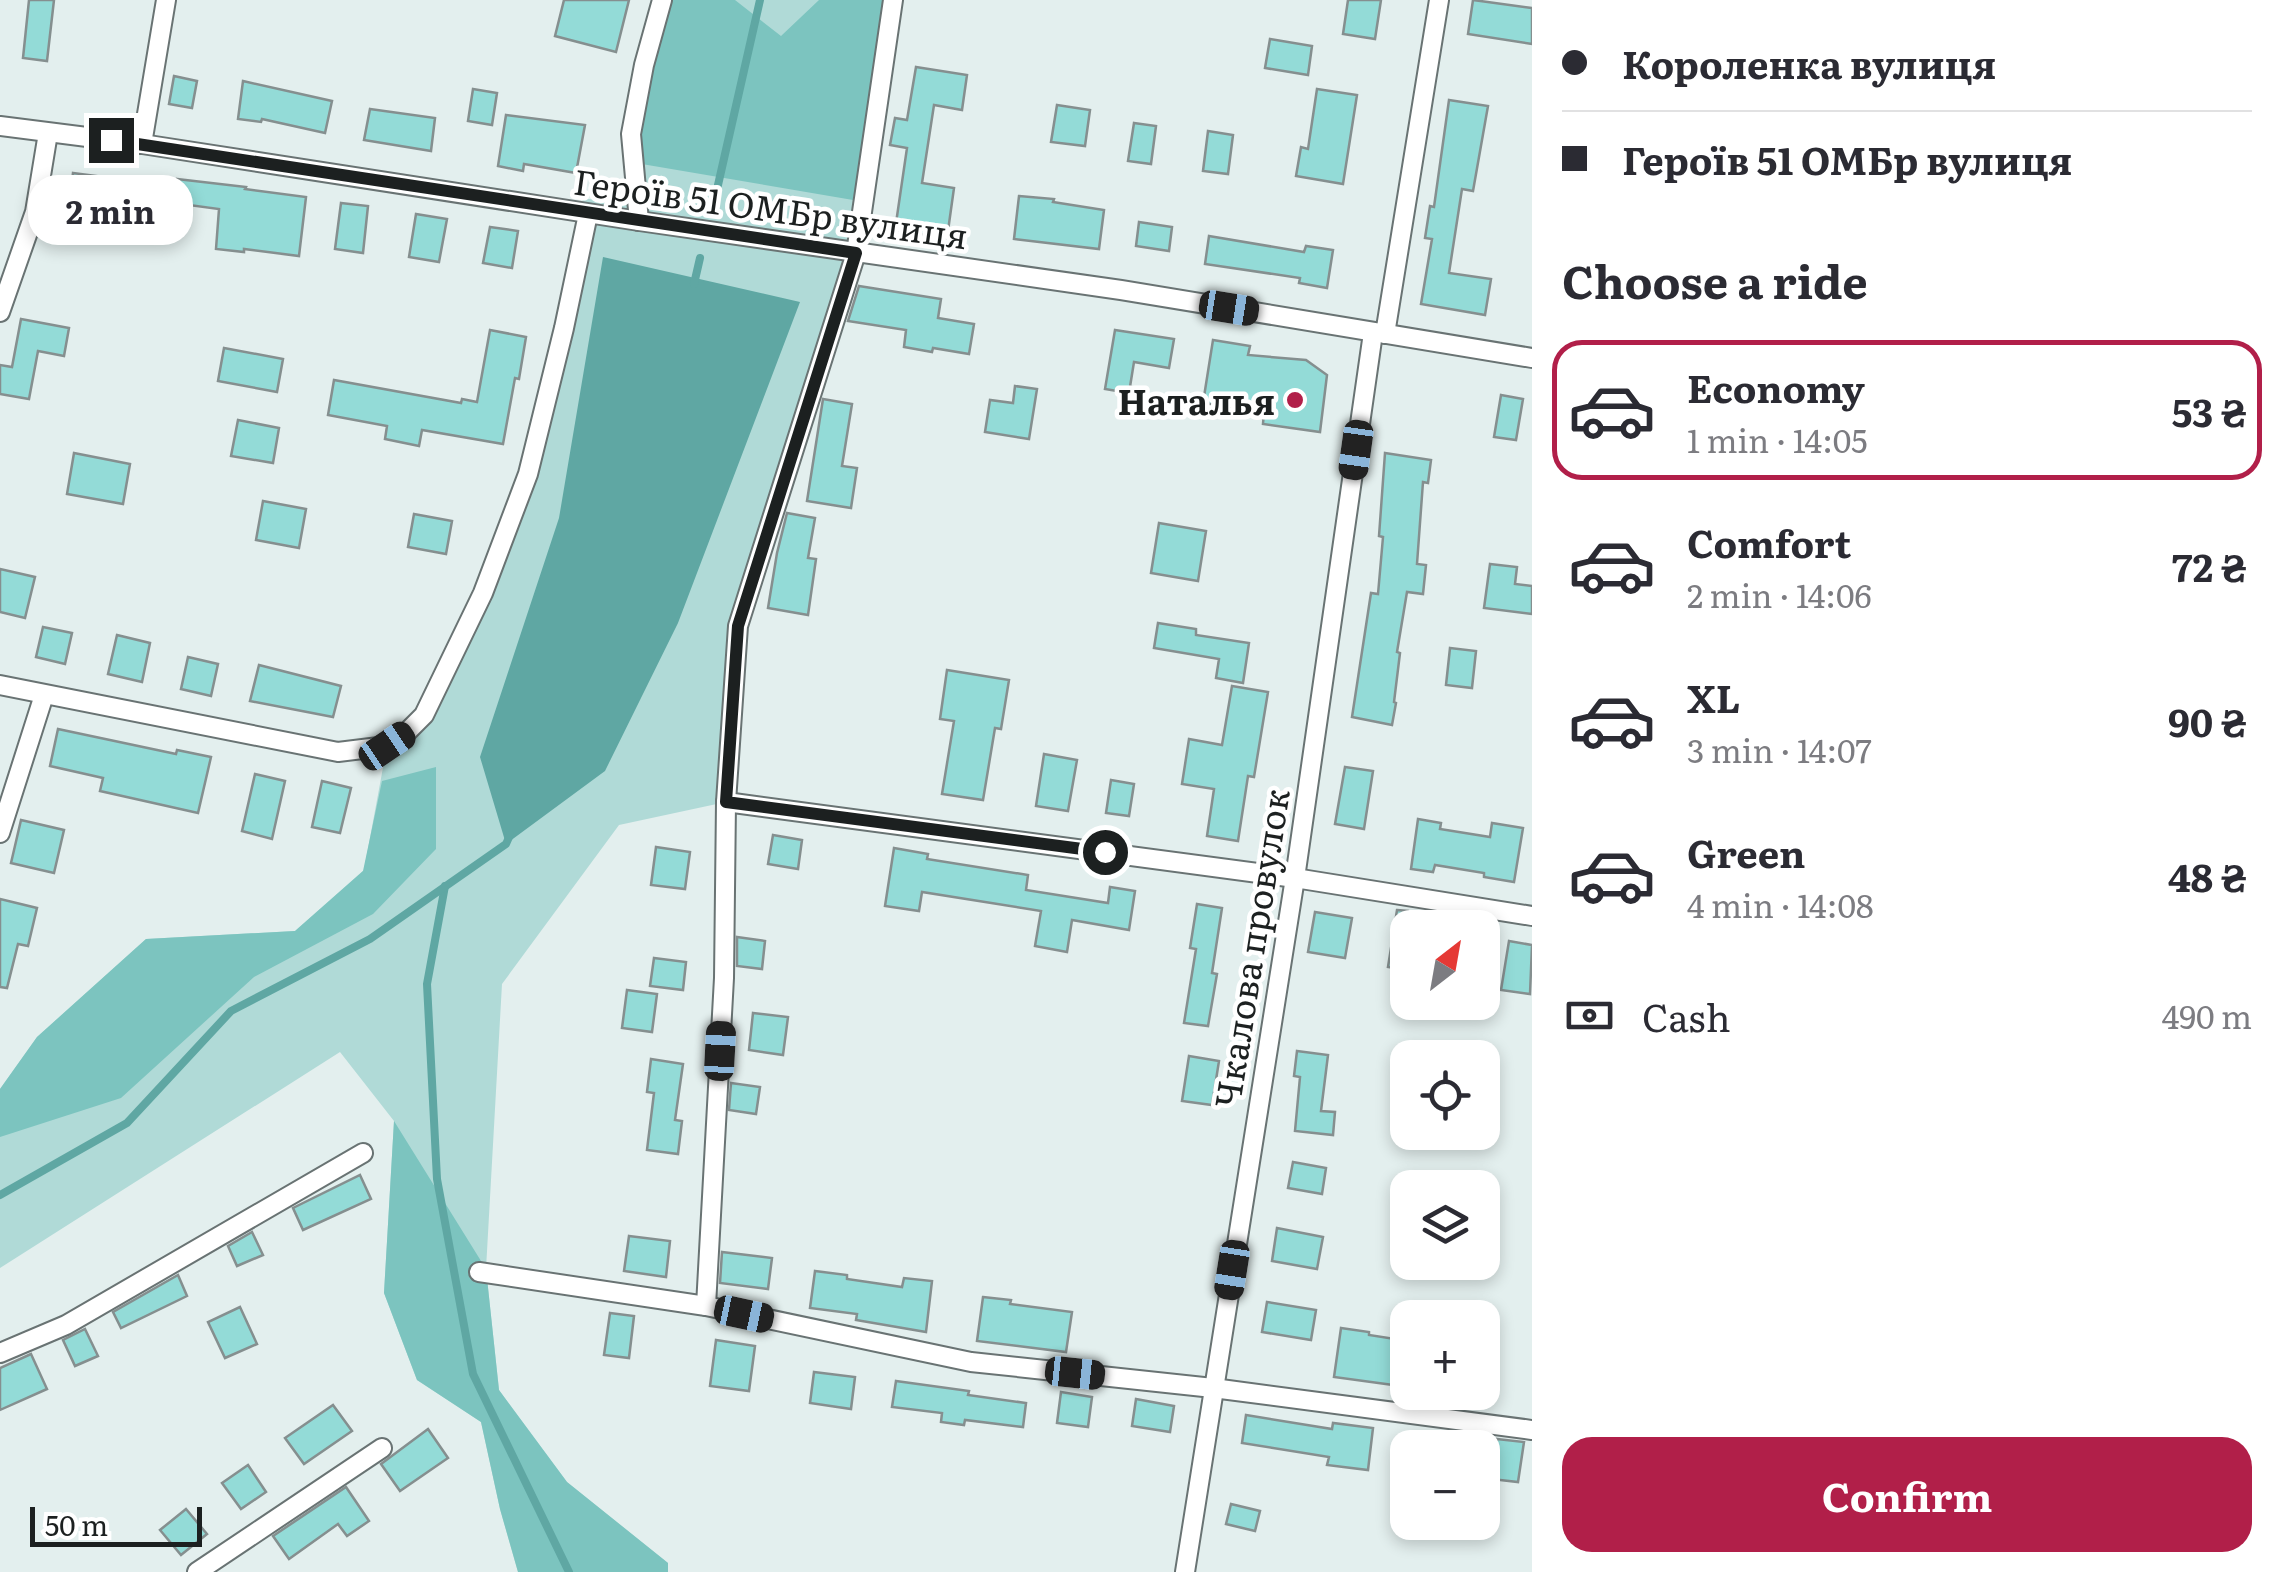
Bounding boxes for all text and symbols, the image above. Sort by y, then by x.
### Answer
text: Короленка вулиця [1622,34,1996,91]
route end [89,118,134,163]
text: Героїв 51 ОМБр вулиця [1622,130,2072,187]
street label: Героїв 51 ОМБр вулиця [571,154,971,260]
callout: 2 min [28,175,194,245]
text: 2 min [66,186,155,234]
text: Choose a ride [1562,246,1868,313]
car [1197,288,1261,328]
text: Economy [1687,358,1865,415]
icon: car [1567,365,1657,455]
place label: Наталья [1118,374,1275,426]
text: 53 ₴ [2172,382,2247,439]
marker: Наталья [1284,389,1306,411]
text: 1 min · 14:05 [1687,415,1868,463]
car [1337,418,1375,482]
text: Comfort [1687,513,1851,570]
icon: car [1567,520,1657,610]
text: 72 ₴ [2172,537,2247,594]
text: 2 min · 14:06 [1687,570,1872,618]
text: XL [1687,668,1740,725]
icon: car [1567,675,1657,765]
text: 90 ₴ [2168,692,2247,749]
car [354,717,420,775]
text: 3 min · 14:07 [1687,725,1872,773]
street label: Чкалова провулок [1199,785,1301,1111]
text: Green [1687,823,1805,880]
route start [1083,830,1128,875]
icon: car [1567,830,1657,920]
text: 48 ₴ [2168,847,2247,904]
text: 4 min · 14:08 [1687,880,1874,928]
north arrow [1390,910,1500,1020]
map controls [1390,910,1500,1540]
text: Cash [1642,987,1731,1044]
icon: cash [1562,988,1617,1043]
text: 490 m [2162,991,2252,1039]
car [703,1020,737,1082]
button: locate [1390,1040,1500,1150]
button: layers [1390,1170,1500,1280]
car [1212,1238,1252,1302]
car [712,1293,776,1335]
button: + [1390,1300,1500,1410]
car [1044,1355,1106,1391]
button: − [1390,1430,1500,1540]
button: Confirm [1562,1437,2252,1552]
scale bar [30,1502,202,1546]
text: 50 m [45,1503,108,1545]

